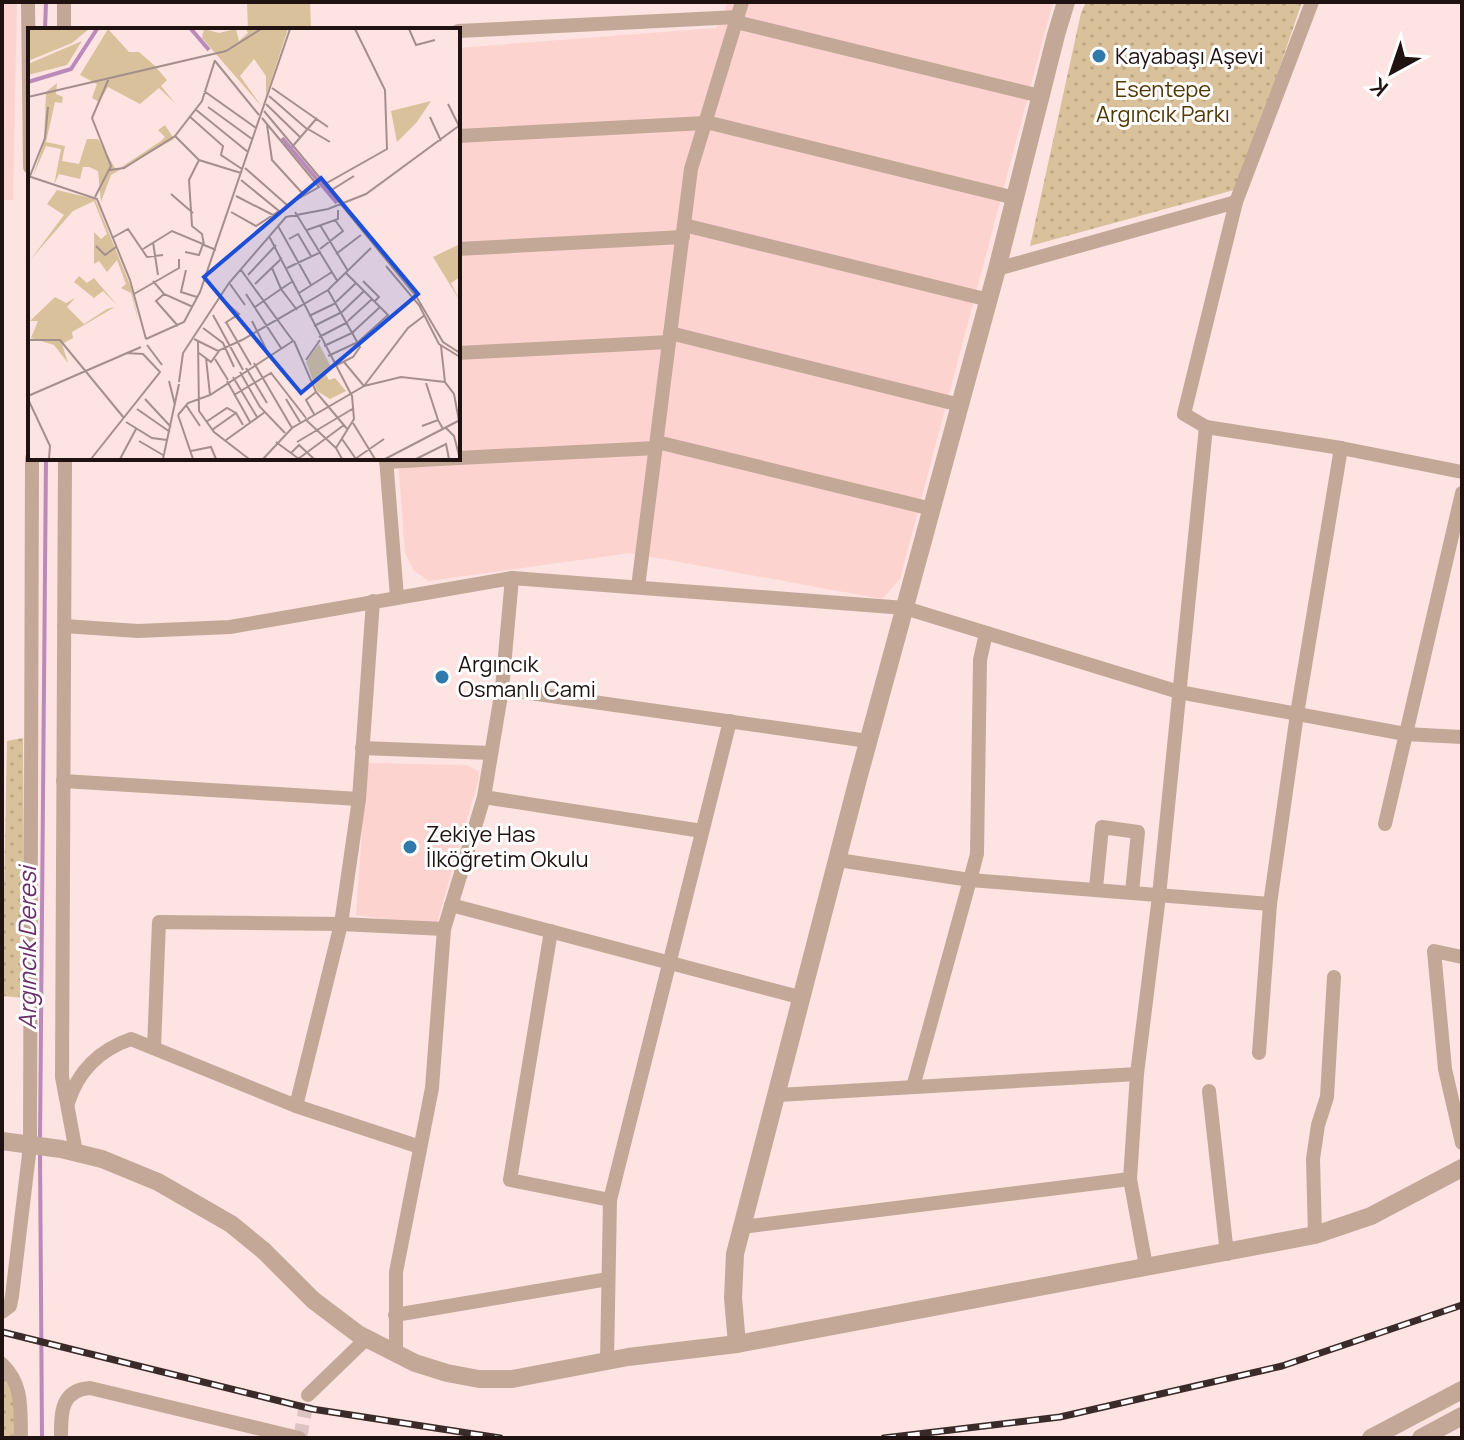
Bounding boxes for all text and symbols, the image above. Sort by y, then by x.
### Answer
inset map [28,28,460,460]
north arrow [1352,32,1432,112]
place label: Kayabaşı Aşevi [1115,41,1264,71]
marker: Kayabaşı Aşevi [1090,47,1108,65]
text: K [1363,71,1394,103]
park label: Esentepe Argıncık Parkı [1096,74,1230,129]
place label: Argıncık Osmanlı Cami [458,649,596,704]
marker: Argıncık Osmanlı Cami [433,668,451,686]
place label: Zekiye Has İlköğretim Okulu [426,819,589,874]
marker: Zekiye Has İlköğretim Okulu [401,838,419,856]
water label: Argıncık Deresi [10,863,43,1030]

